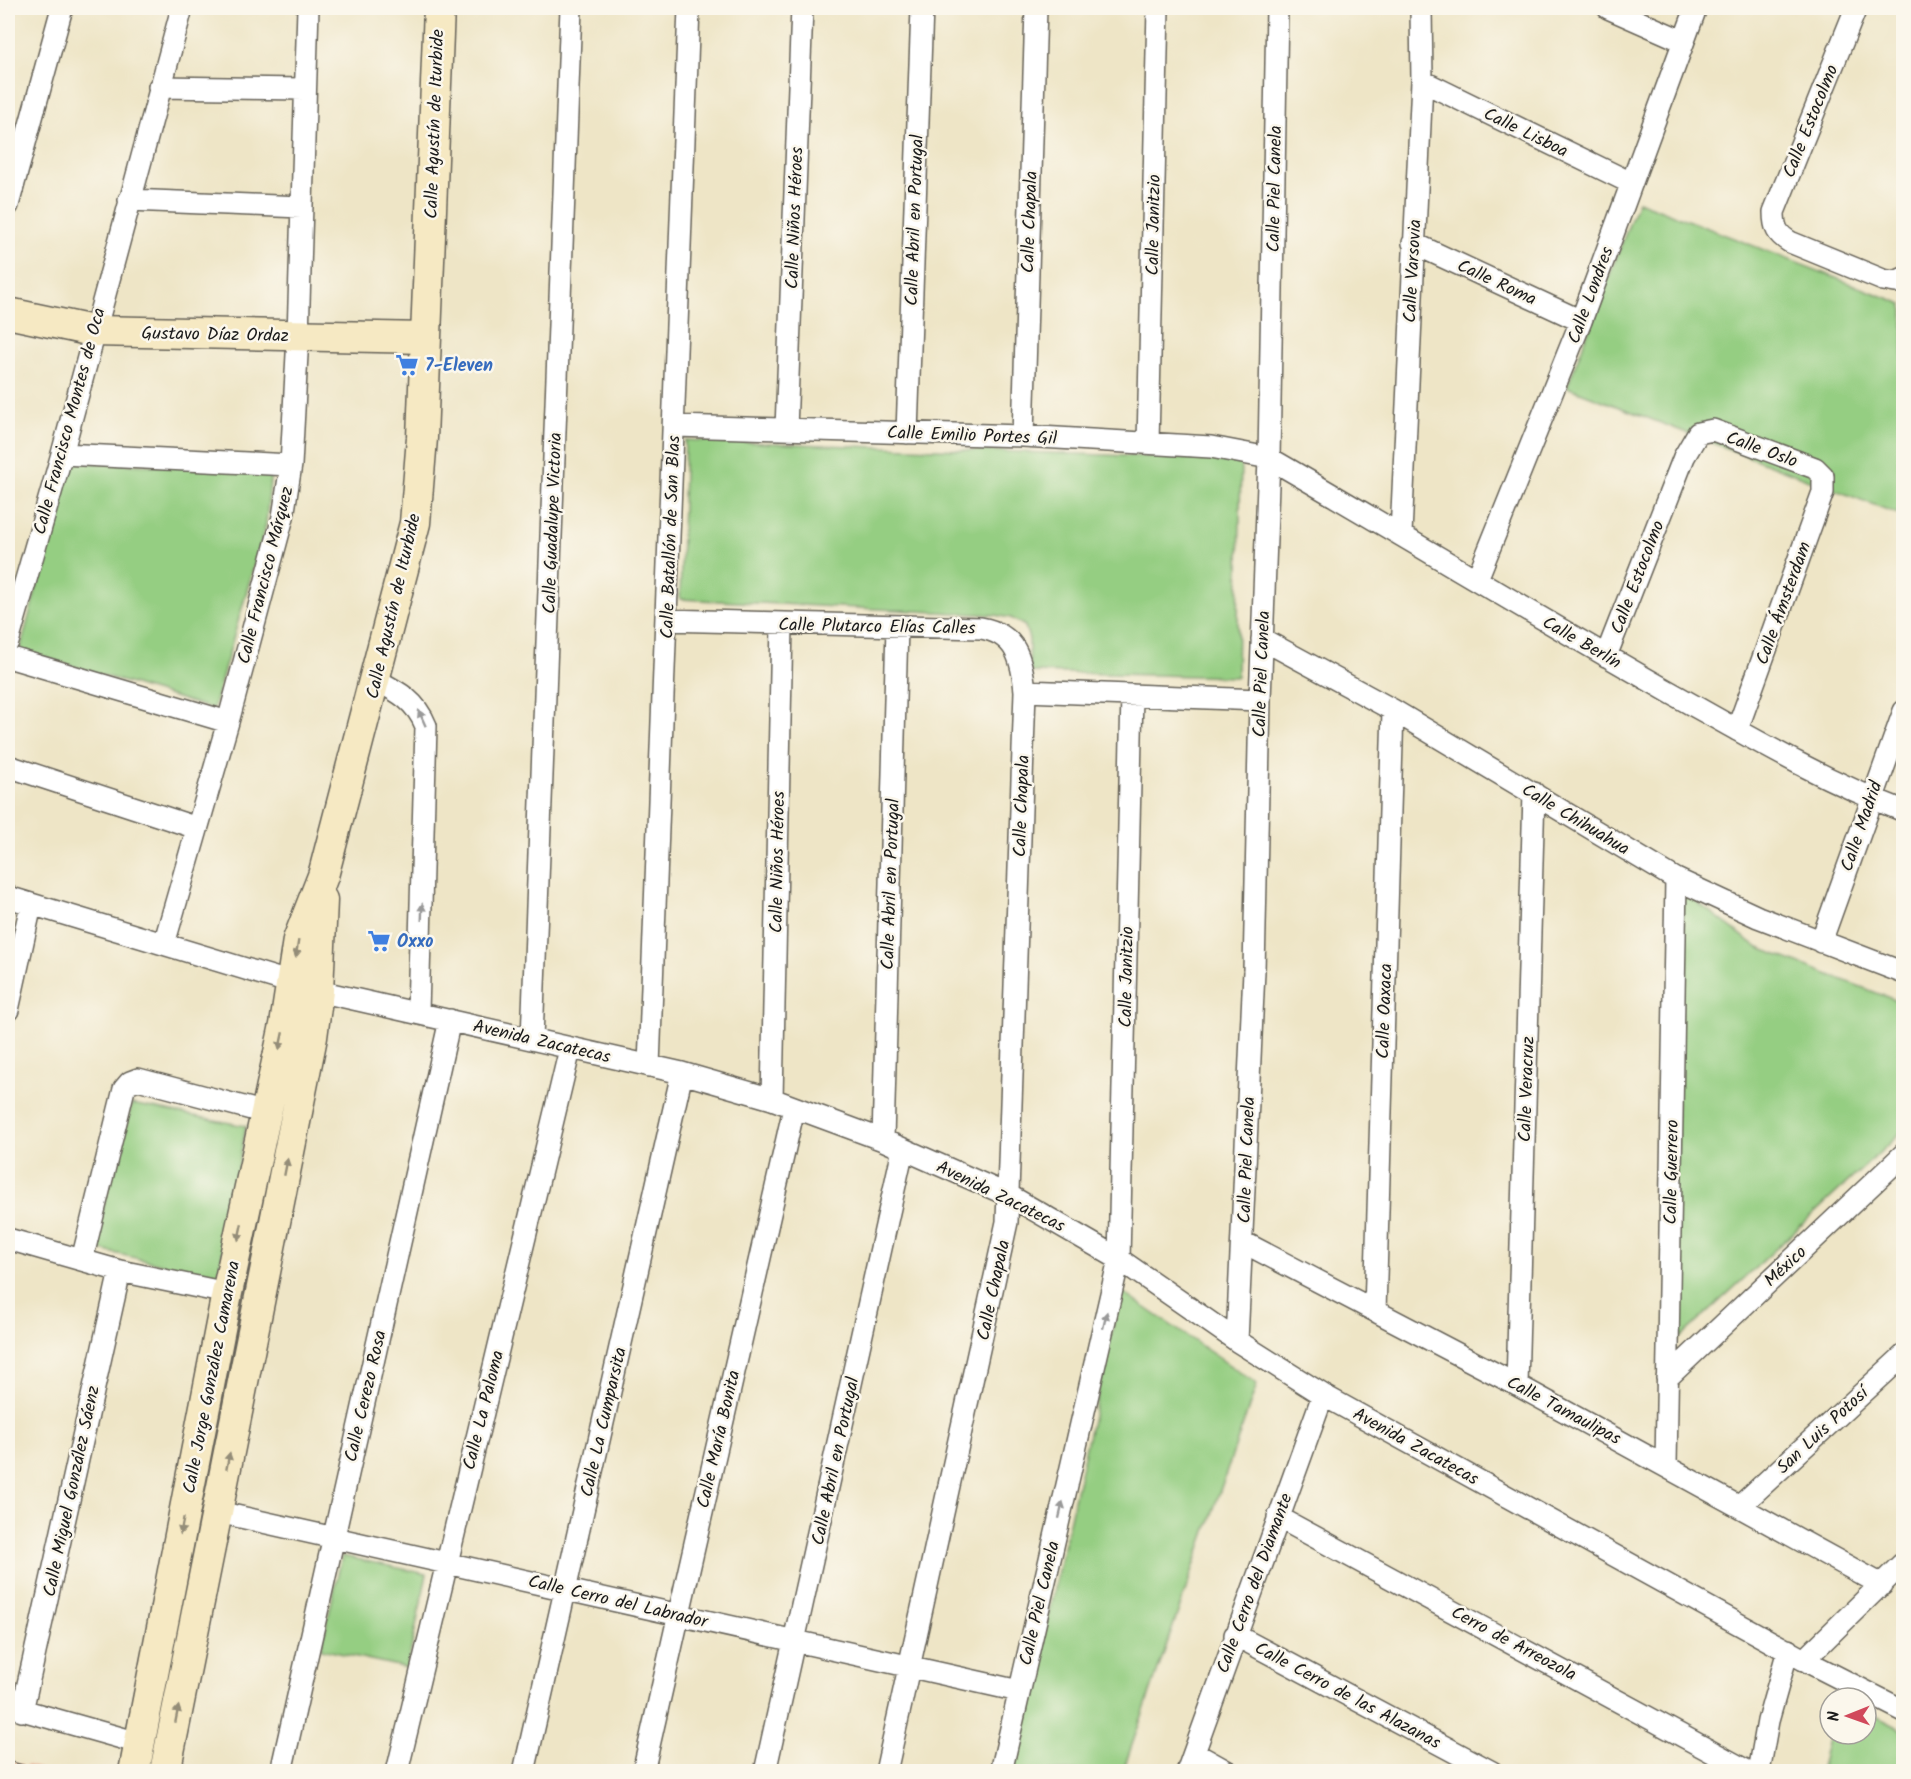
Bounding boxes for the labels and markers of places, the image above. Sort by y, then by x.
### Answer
supermarket icon: 7-Eleven [394,352,420,378]
place label: 7-Eleven [425,352,493,381]
supermarket icon: Oxxo [366,928,392,954]
place label: Oxxo [397,928,433,957]

